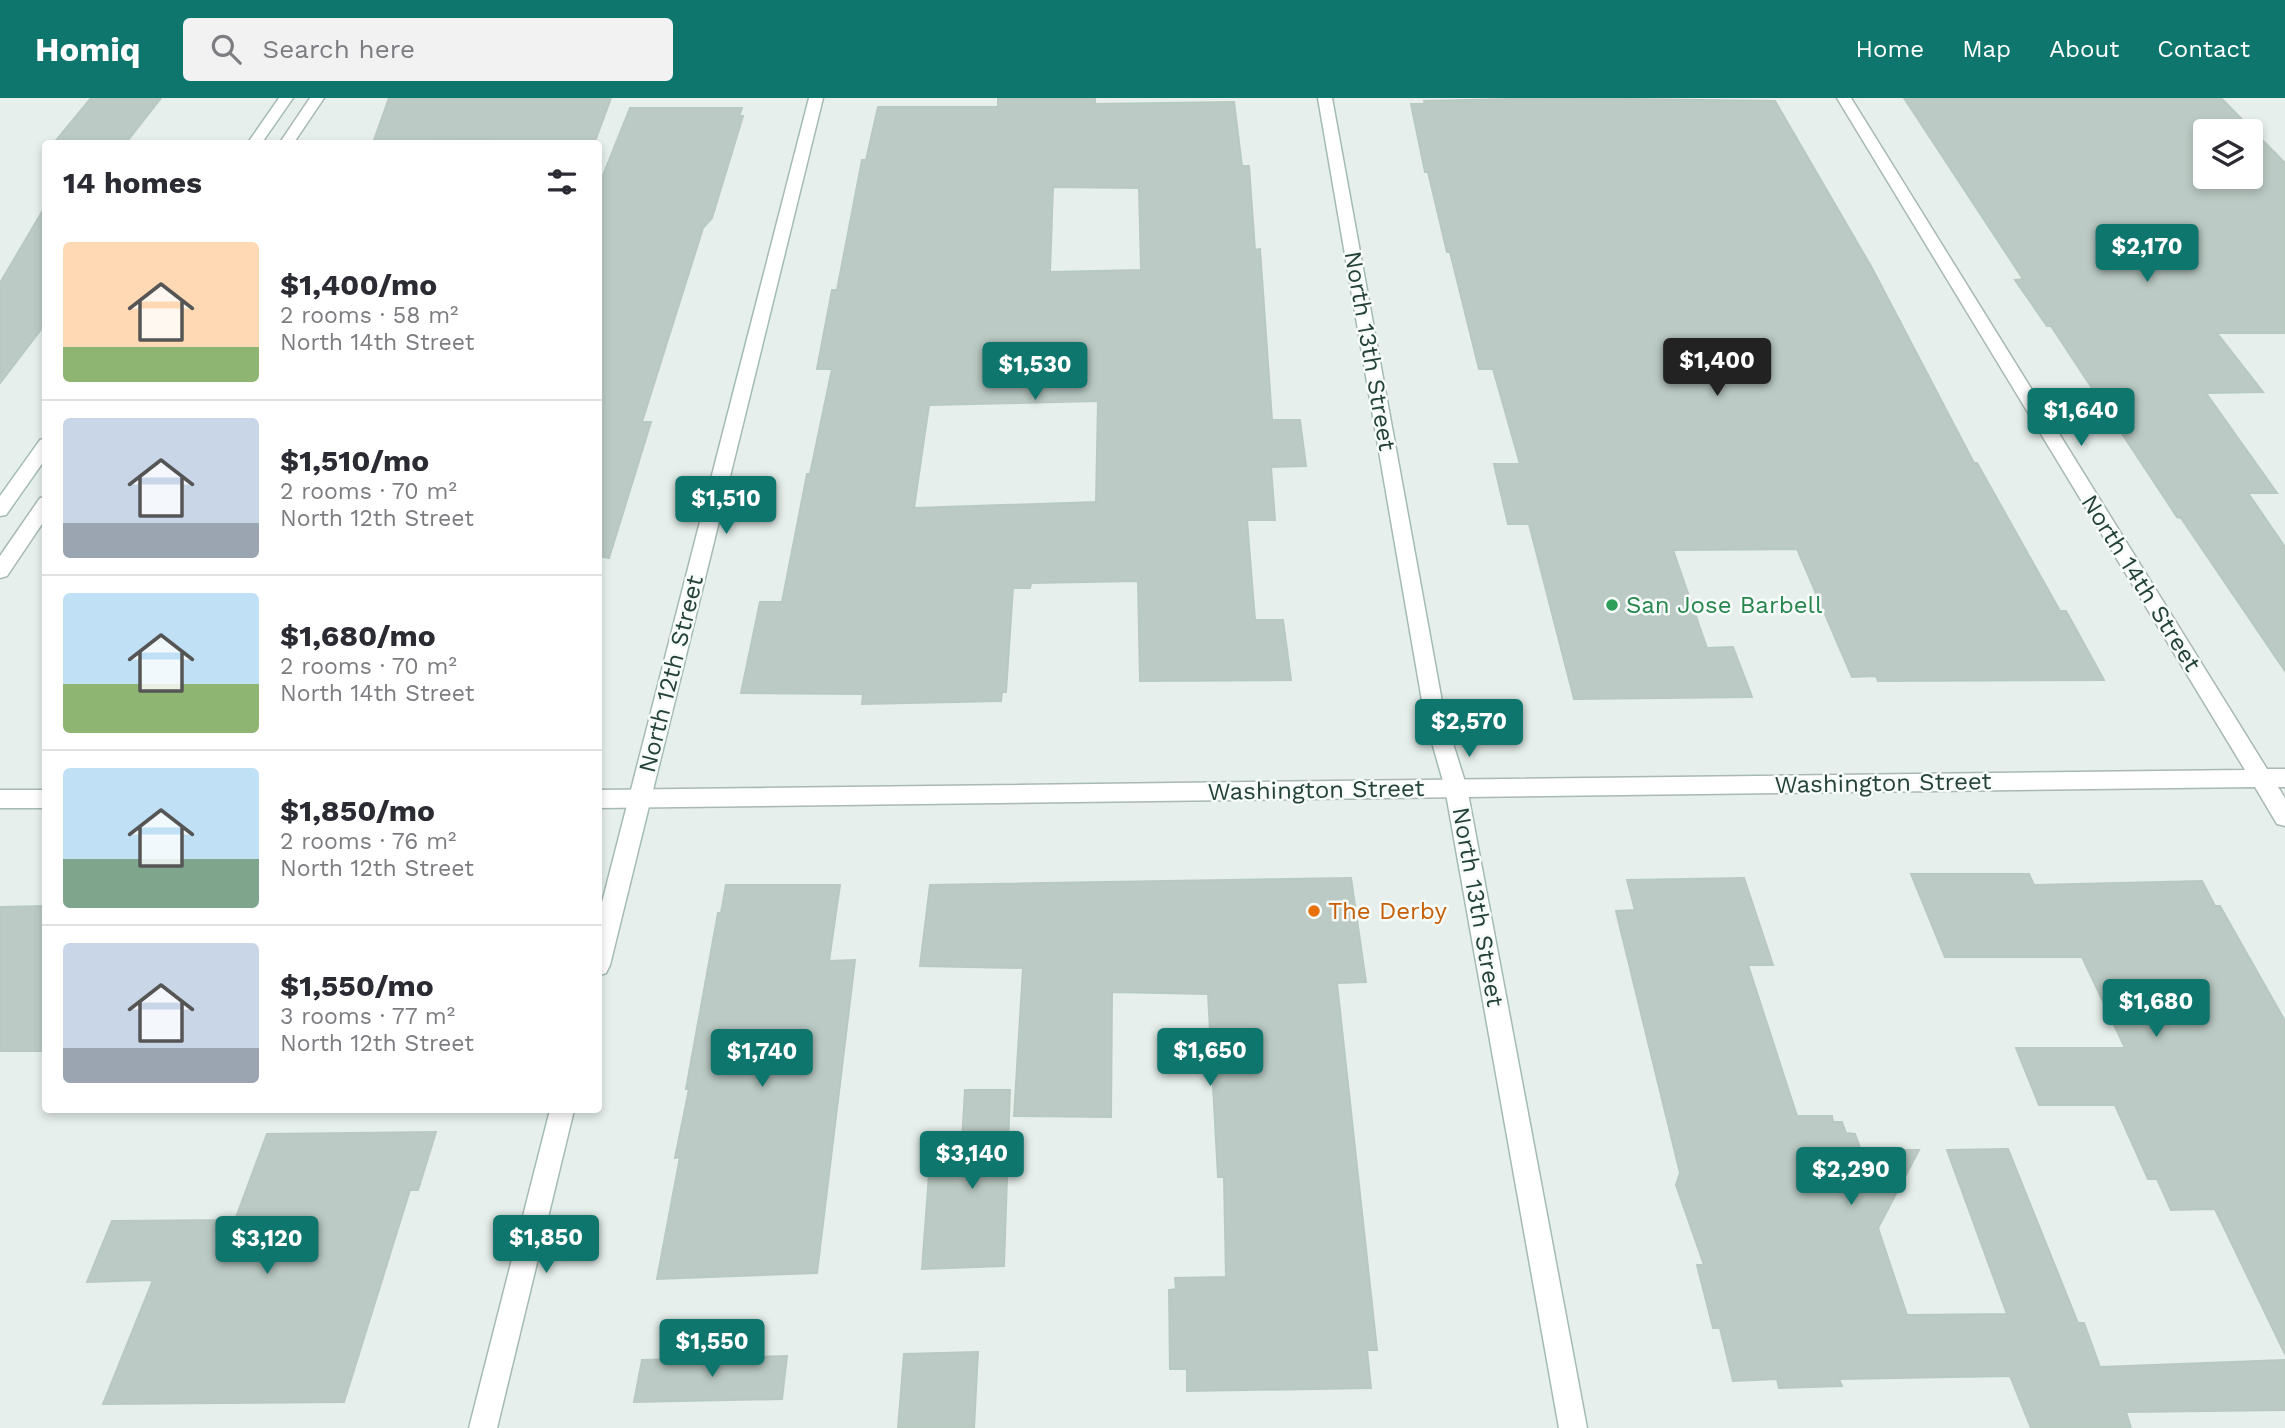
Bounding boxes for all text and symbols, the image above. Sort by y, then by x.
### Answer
search box [183,18,673,81]
text: Homiq [35,30,141,69]
icon: search [207,30,245,68]
text: Search here [263,34,415,64]
text: Home [1856,35,1924,63]
text: Map [1962,35,2011,63]
text: About [2049,35,2119,63]
text: Contact [2157,35,2250,63]
map controls [2193,119,2263,189]
button: layers [2193,119,2263,189]
icon: filters [543,163,581,201]
text: 14 homes [63,165,202,200]
pin: $2,170 [2090,225,2204,284]
text: $2,170 [2112,233,2182,260]
street label: North 13th Street [1339,249,1401,453]
text: $1,400/mo [280,267,437,302]
icon: home [119,270,203,354]
text: 2 rooms · 58 m² [280,302,459,329]
text: North 14th Street [280,329,474,356]
pin: $1,400 [1660,338,1774,398]
pin: $1,530 [978,342,1092,402]
text: $1,400 [1679,347,1755,374]
text: $1,530 [998,351,1072,378]
pin: $1,640 [2024,388,2138,448]
text: $1,640 [2043,397,2119,424]
text: $1,510/mo [280,443,429,478]
icon: home [119,446,203,530]
pin: $1,510 [669,476,783,536]
text: 2 rooms · 70 m² [280,478,457,505]
text: $1,510 [691,485,761,512]
street label: North 14th Street [2075,490,2207,676]
text: North 12th Street [280,505,474,532]
street label: North 12th Street [633,573,709,775]
place label: San Jose Barbell [1626,591,1823,619]
marker: San Jose Barbell [1604,597,1620,613]
text: $1,680/mo [280,618,436,653]
icon: home [119,621,203,705]
text: 2 rooms · 70 m² [280,653,457,680]
text: North 14th Street [280,680,474,707]
pin: $2,570 [1412,700,1526,759]
text: $2,570 [1431,708,1507,735]
street label: Washington Street [1774,767,1992,799]
street label: Washington Street [1207,774,1425,806]
text: $1,850/mo [280,793,435,828]
icon: home [119,796,203,880]
street label: North 13th Street [1447,805,1509,1009]
text: 2 rooms · 76 m² [280,828,456,855]
text: North 12th Street [280,855,474,882]
place label: The Derby [1328,897,1448,925]
marker: The Derby [1306,903,1322,919]
text: $1,550/mo [280,968,434,1003]
icon: home [119,971,203,1055]
pin: $1,680 [2099,979,2213,1039]
text: $1,680 [2119,988,2193,1015]
text: 3 rooms · 77 m² [280,1003,455,1030]
pin: $1,650 [1153,1028,1267,1088]
text: North 12th Street [280,1030,474,1057]
pin: $1,740 [705,1030,819,1089]
text: $1,650 [1173,1037,1247,1064]
text: $1,740 [727,1038,797,1065]
pin: $3,140 [915,1132,1029,1191]
text: $3,140 [936,1140,1008,1167]
pin: $2,290 [1794,1148,1908,1207]
text: $2,290 [1812,1156,1890,1183]
pin: $3,120 [210,1216,324,1276]
pin: $1,850 [489,1216,603,1275]
text: $1,850 [509,1224,583,1251]
text: $3,120 [231,1225,303,1252]
pin: $1,550 [655,1320,769,1379]
text: $1,550 [676,1328,748,1355]

